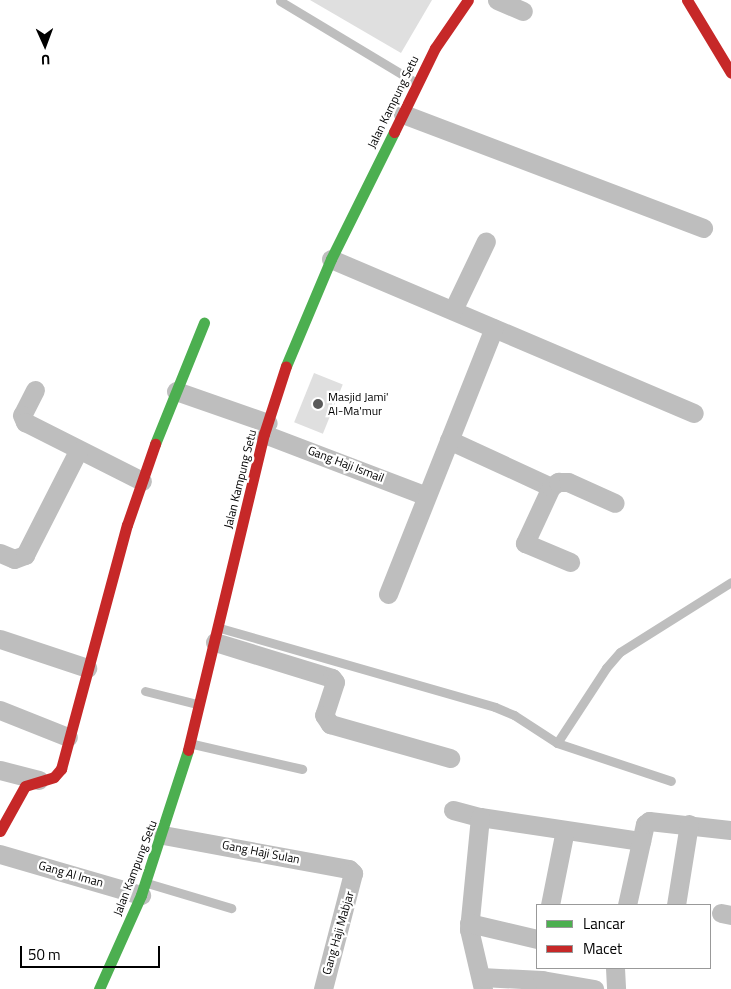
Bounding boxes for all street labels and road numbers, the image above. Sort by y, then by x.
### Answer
street label: Jalan Kampung Setu [364,53,422,151]
street label: Jalan Kampung Setu [221,428,259,530]
street label: Gang Haji Ismail [306,443,386,485]
street label: Jalan Kampung Setu [110,818,160,918]
street label: Gang Haji Sulan [221,837,301,867]
street label: Gang Al Iman [37,858,105,890]
street label: Gang Haji Mabjar [319,890,357,976]

